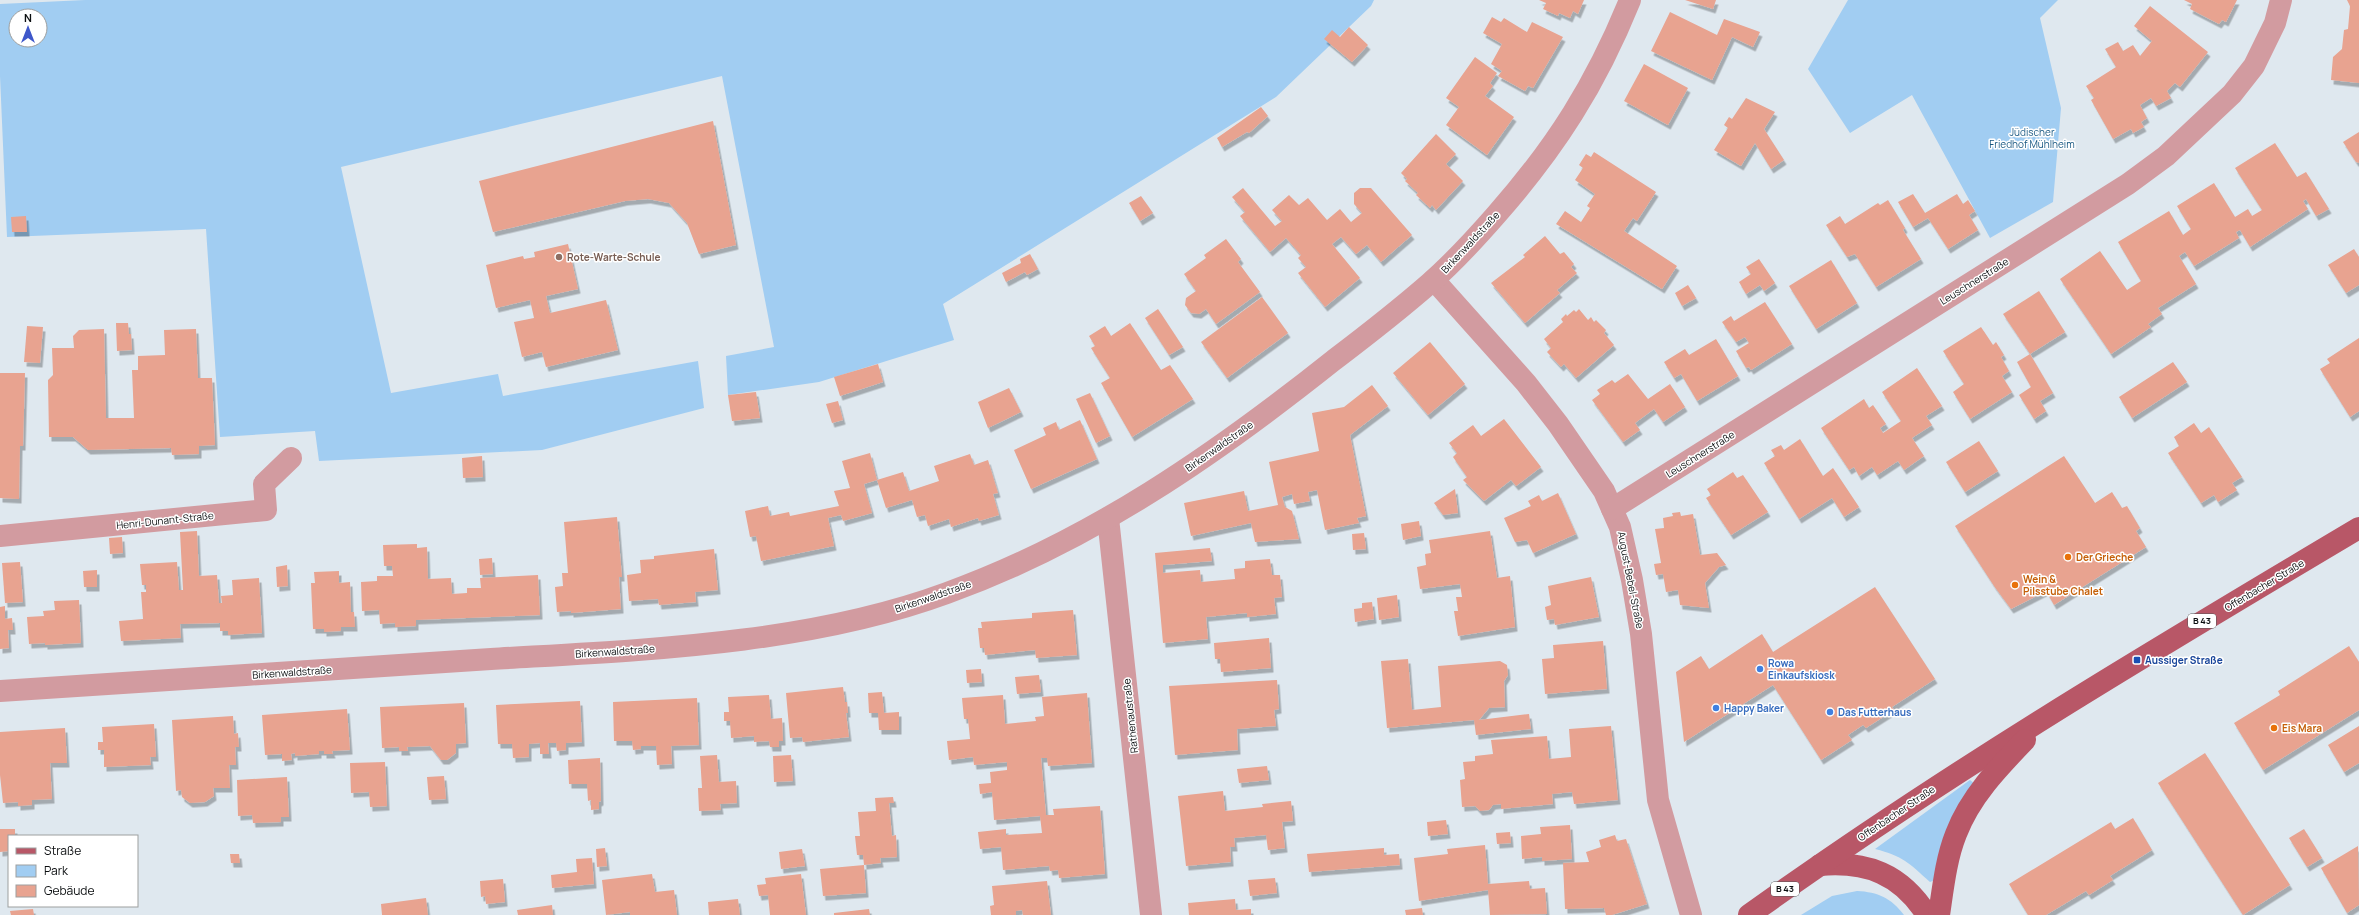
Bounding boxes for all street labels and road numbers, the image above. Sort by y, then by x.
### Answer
street label: Birkenwaldstraße [1438,208,1502,276]
street label: Leuschnerstraße [1937,254,2011,308]
street label: Birkenwaldstraße [1182,417,1256,475]
street label: Leuschnerstraße [1663,427,1737,481]
street label: Henri-Dunant-Straße [116,508,215,532]
street label: August-Bebel-Straße [1615,530,1647,630]
street label: Offenbacher Straße [2222,556,2307,614]
street label: Birkenwaldstraße [893,576,973,616]
road number: B 43 [2188,614,2216,628]
street label: Birkenwaldstraße [575,641,655,661]
street label: Birkenwaldstraße [252,662,332,682]
street label: Rathenaustraße [1119,678,1141,754]
street label: Offenbacher Straße [1855,782,1938,844]
road number: B 43 [1771,882,1799,896]

